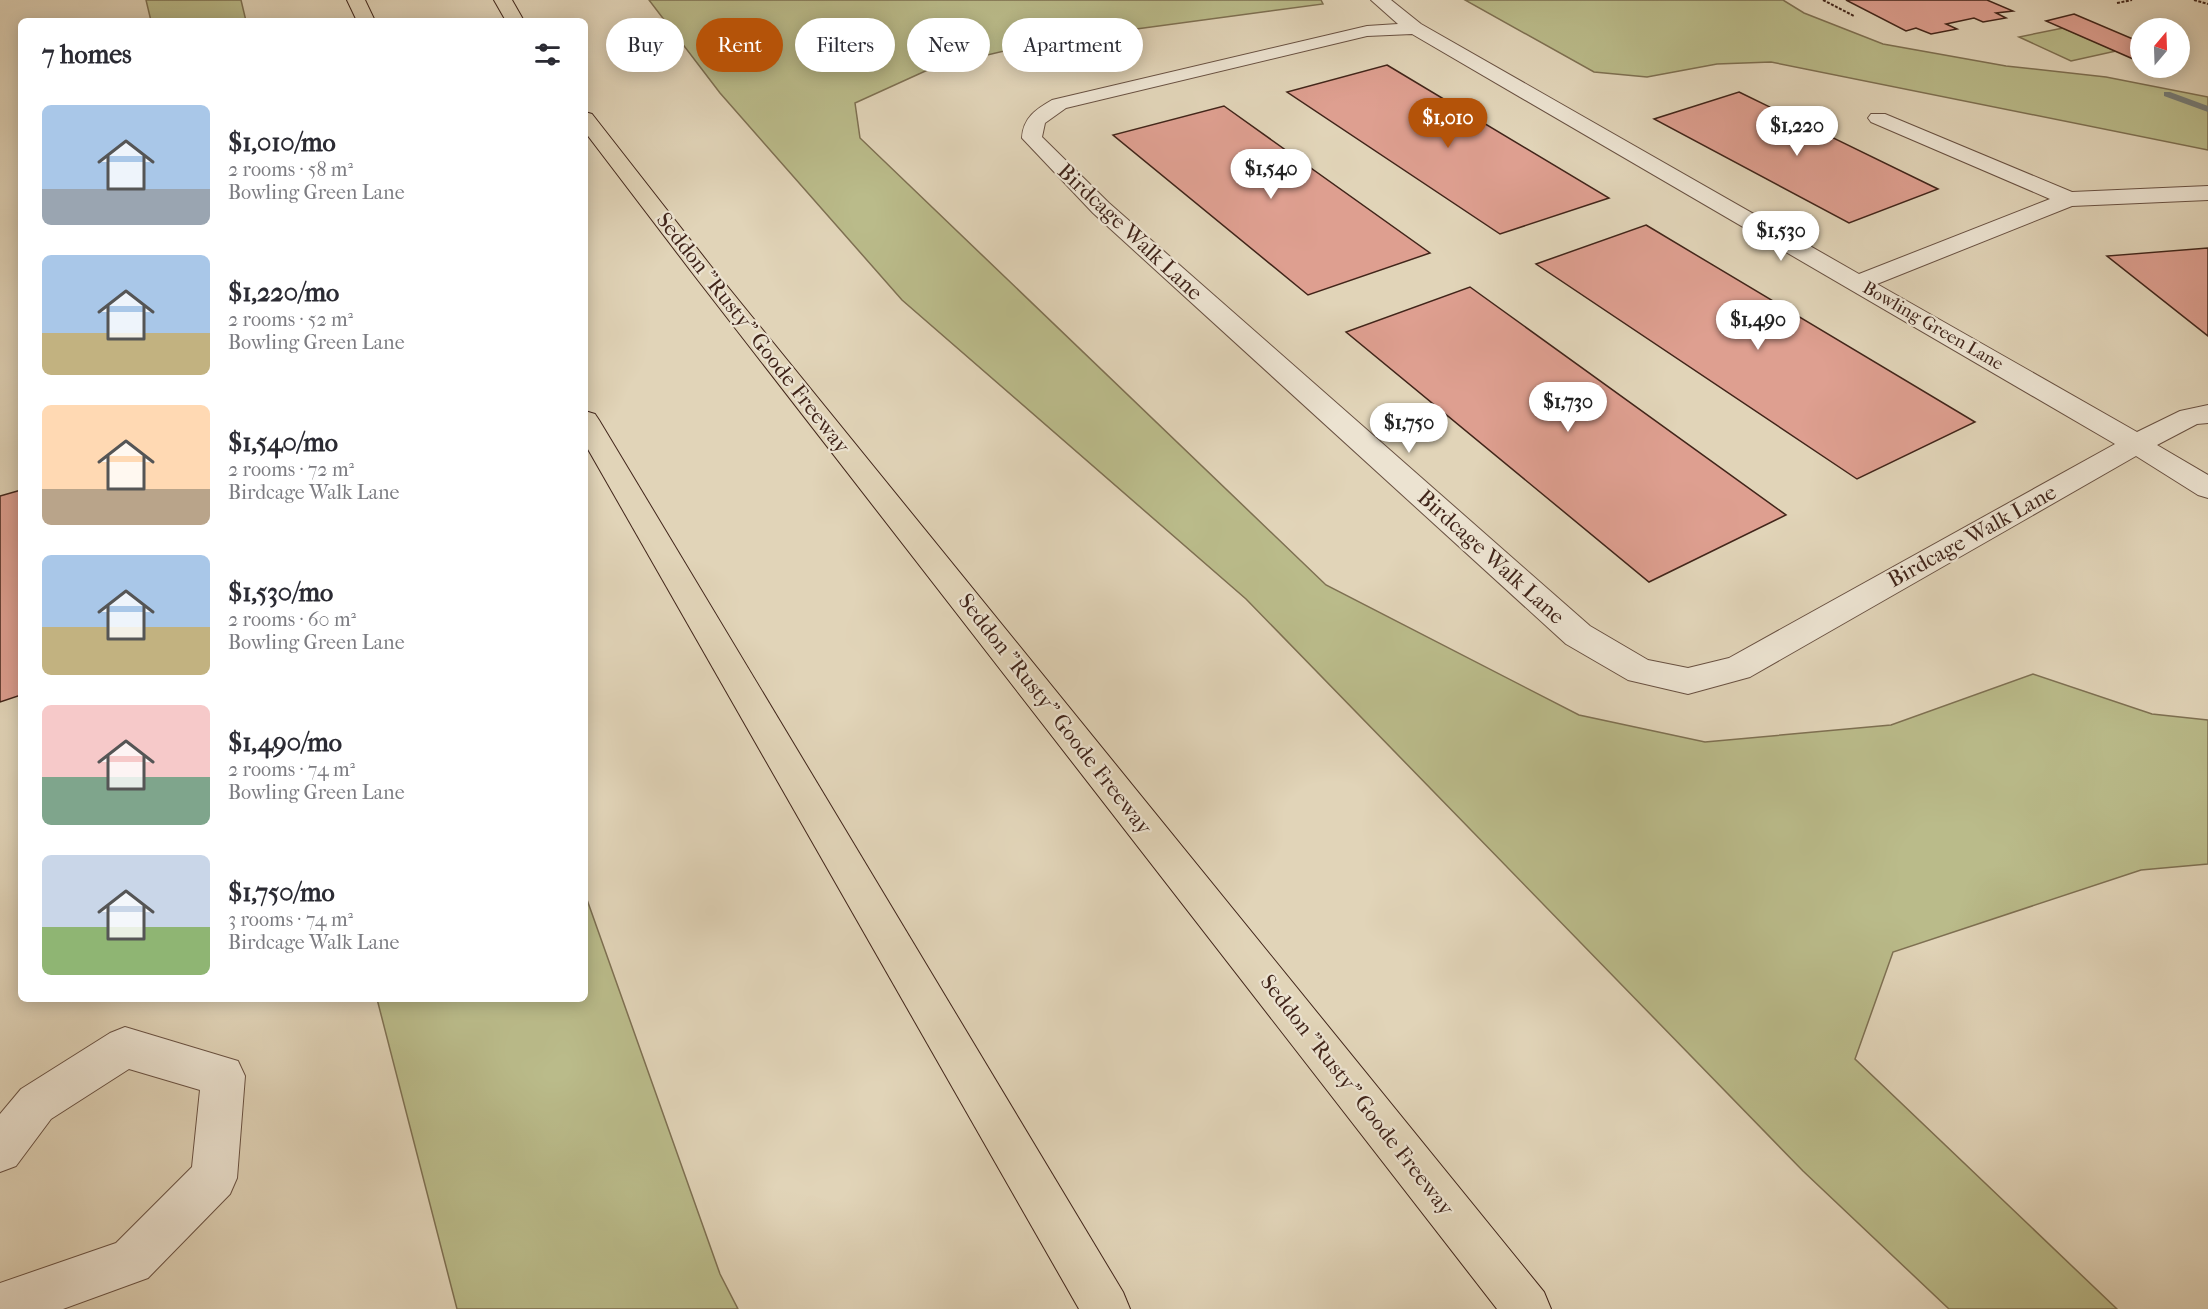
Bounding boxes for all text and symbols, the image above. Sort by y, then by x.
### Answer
chip: Buy [606,18,684,72]
chip: Rent [696,18,783,72]
chip: Filters [795,18,895,72]
chip: New [907,18,990,72]
chip: Apartment [1002,18,1143,72]
north arrow [2130,18,2190,78]
map controls [2130,18,2190,78]
icon: filters [531,38,564,71]
text: 7 homes [42,39,132,70]
pin: $1,010 [1399,98,1497,149]
text: $1,010 [1422,106,1474,129]
pin: $1,220 [1748,106,1846,157]
text: $1,220 [1770,114,1824,137]
text: $1,010/mo [228,127,336,158]
icon: home [90,129,162,201]
pin: $1,540 [1222,149,1320,200]
text: $1,540 [1245,157,1297,180]
text: 2 rooms · 58 m² [228,158,353,181]
street label: Birdcage Walk Lane [1052,158,1208,306]
text: Bowling Green Lane [228,181,405,204]
street label: Seddon "Rusty" Goode Freeway [651,207,856,460]
pin: $1,530 [1732,211,1830,262]
text: $1,530 [1756,219,1806,242]
text: $1,220/mo [228,277,339,308]
street label: Bowling Green Lane [1859,277,2007,375]
icon: home [90,279,162,351]
pin: $1,490 [1709,300,1807,351]
text: 2 rooms · 52 m² [228,308,353,331]
text: $1,490 [1730,308,1786,331]
text: Bowling Green Lane [228,331,405,354]
pin: $1,730 [1519,382,1617,433]
text: $1,730 [1543,390,1593,413]
pin: $1,750 [1360,403,1458,454]
text: $1,750 [1384,411,1434,434]
text: $1,540/mo [228,427,338,458]
icon: home [90,429,162,501]
text: 2 rooms · 72 m² [228,458,354,481]
street label: Birdcage Walk Lane [1883,479,2061,593]
text: Birdcage Walk Lane [228,481,399,504]
street label: Birdcage Walk Lane [1412,484,1570,630]
text: $1,530/mo [228,577,333,608]
icon: home [90,579,162,651]
street label: Seddon "Rusty" Goode Freeway [953,588,1158,841]
text: 2 rooms · 60 m² [228,608,356,631]
text: Bowling Green Lane [228,631,405,654]
text: $1,490/mo [228,727,342,758]
icon: home [90,729,162,801]
text: 2 rooms · 74 m² [228,758,355,781]
text: Bowling Green Lane [228,781,405,804]
text: $1,750/mo [228,877,335,908]
icon: home [90,879,162,951]
text: 3 rooms · 74 m² [228,908,353,931]
text: Birdcage Walk Lane [228,931,399,954]
street label: Seddon "Rusty" Goode Freeway [1255,969,1460,1222]

